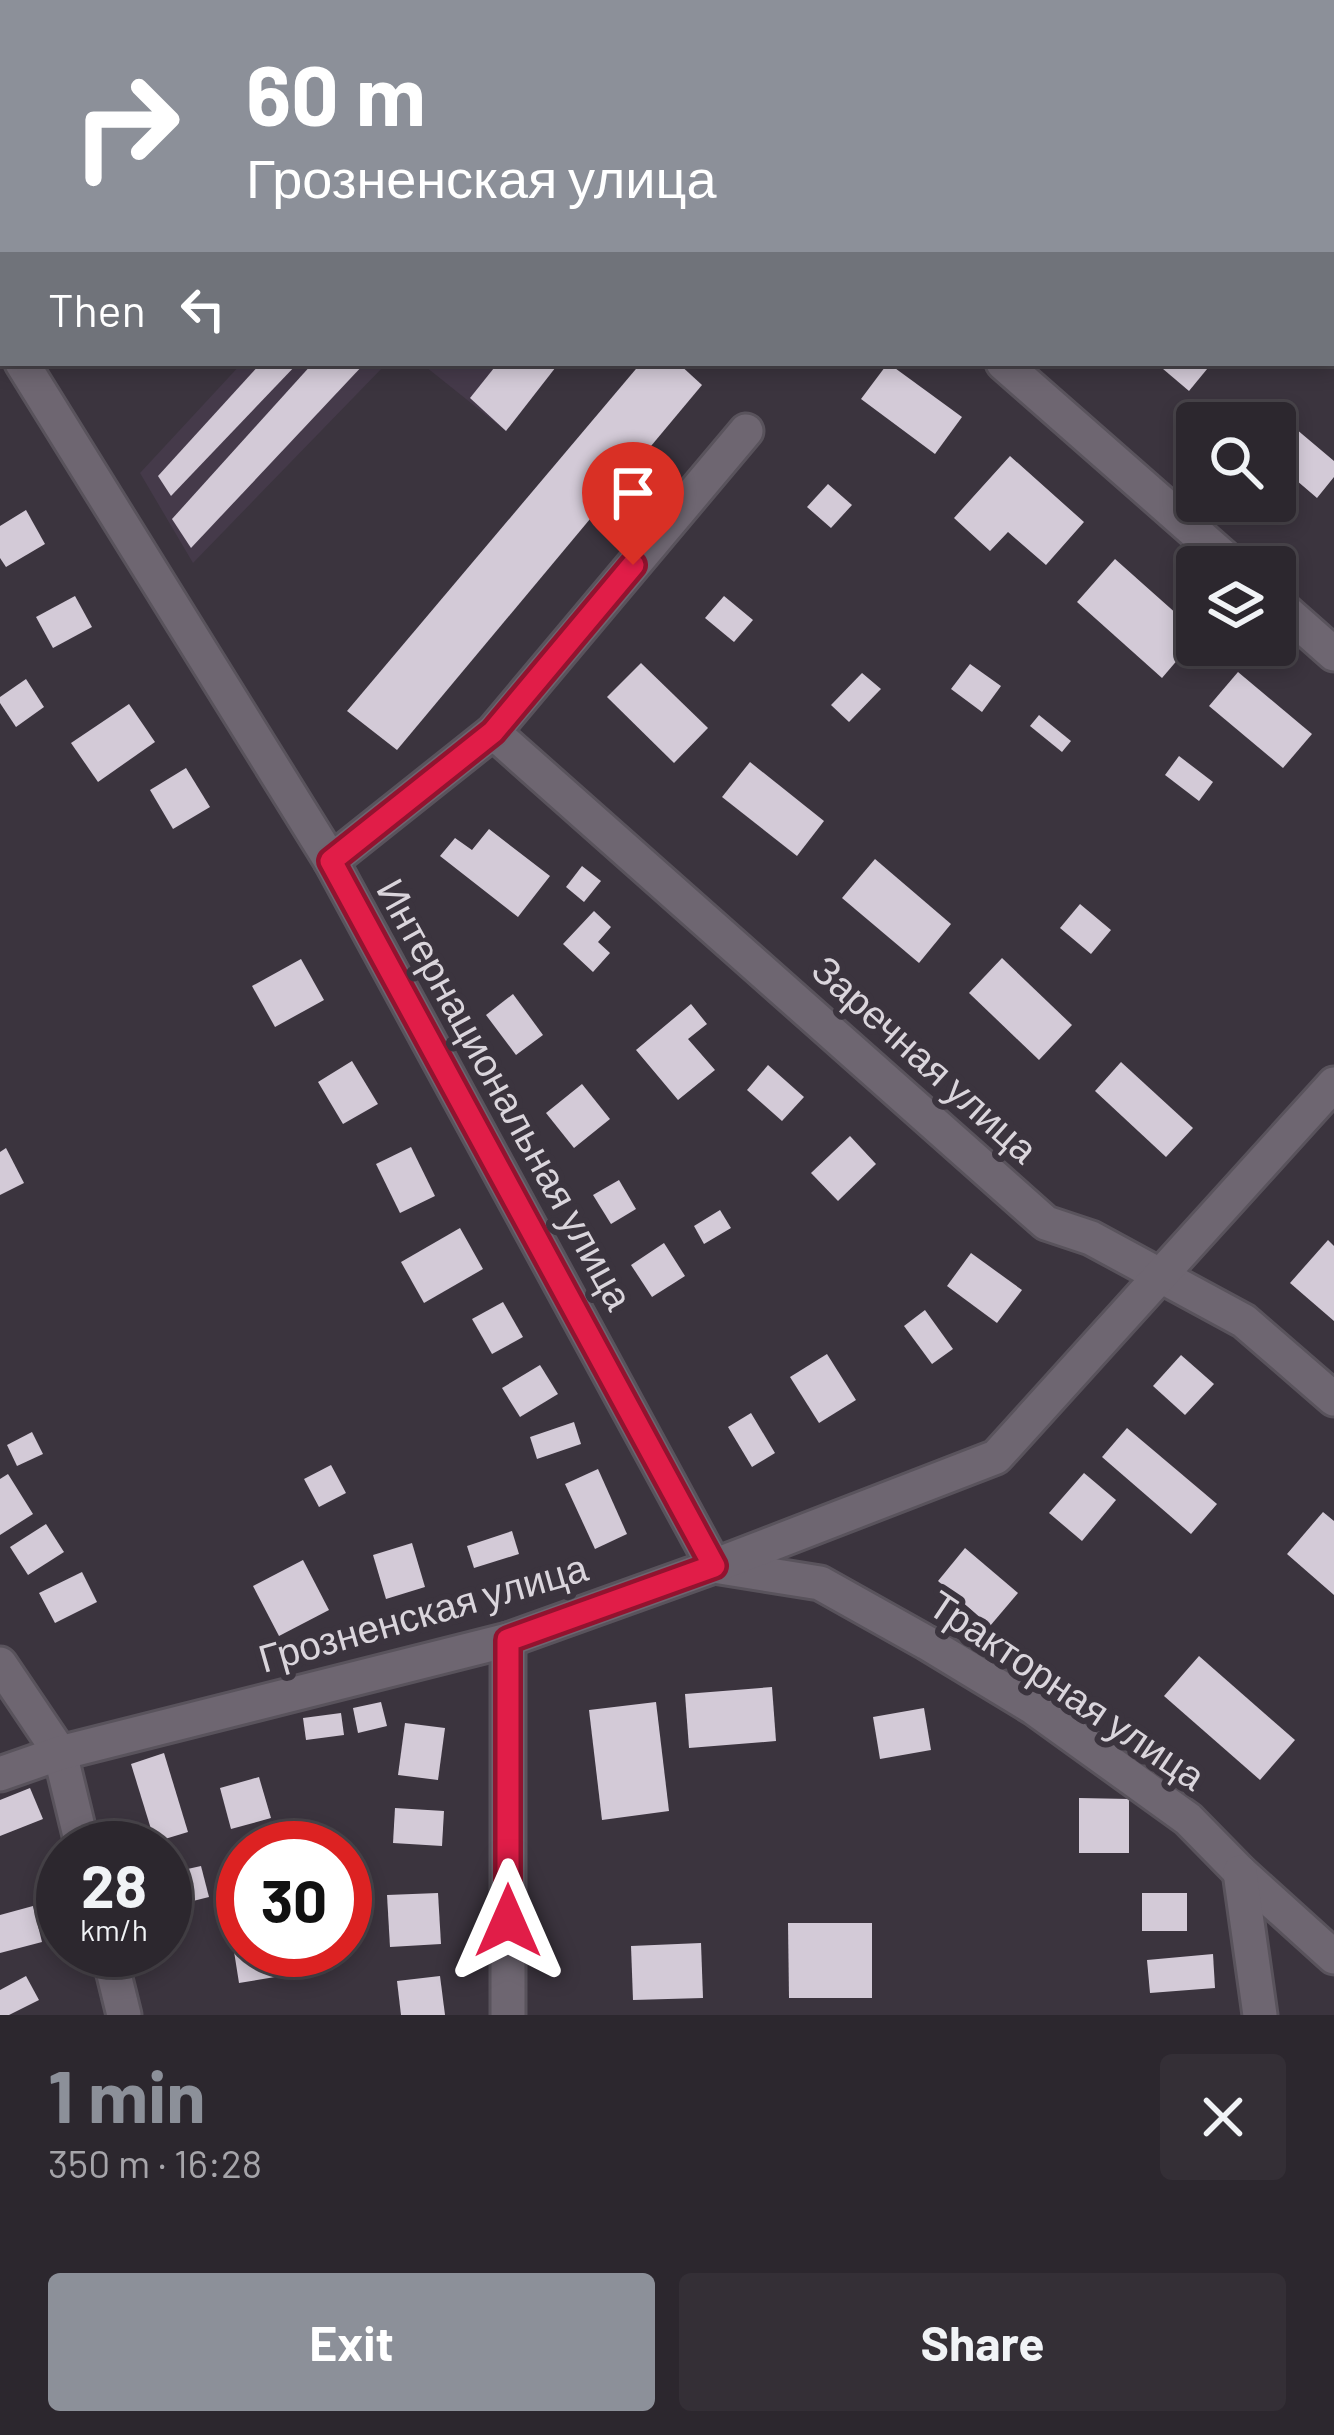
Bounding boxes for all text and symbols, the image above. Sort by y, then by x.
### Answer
text: 60 m [246,42,426,143]
icon: right [48,48,204,204]
text: Грозненская улица [246,144,716,209]
icon: left [170,276,236,342]
text: Then [48,282,146,336]
map controls [1176,402,1296,666]
button: search [1176,402,1296,522]
pin [582,442,684,565]
icon: arrive [600,460,666,526]
button: layers [1176,546,1296,666]
street label: Интернациональная улица [368,870,645,1317]
street label: Заречная улица [804,944,1049,1172]
street label: Грозненская улица [253,1542,593,1681]
street label: Тракторная улица [921,1579,1215,1799]
speed limit sign: 30 [216,1821,372,1977]
text: 28 [81,1848,147,1920]
position arrow [445,1858,571,1984]
text: km/h [80,1911,148,1947]
text: 1 min [48,2051,206,2137]
button: close [1160,2054,1286,2180]
text: 350 m · 16:28 [48,2139,262,2186]
button: Exit [48,2273,655,2411]
button: Share [679,2273,1286,2411]

